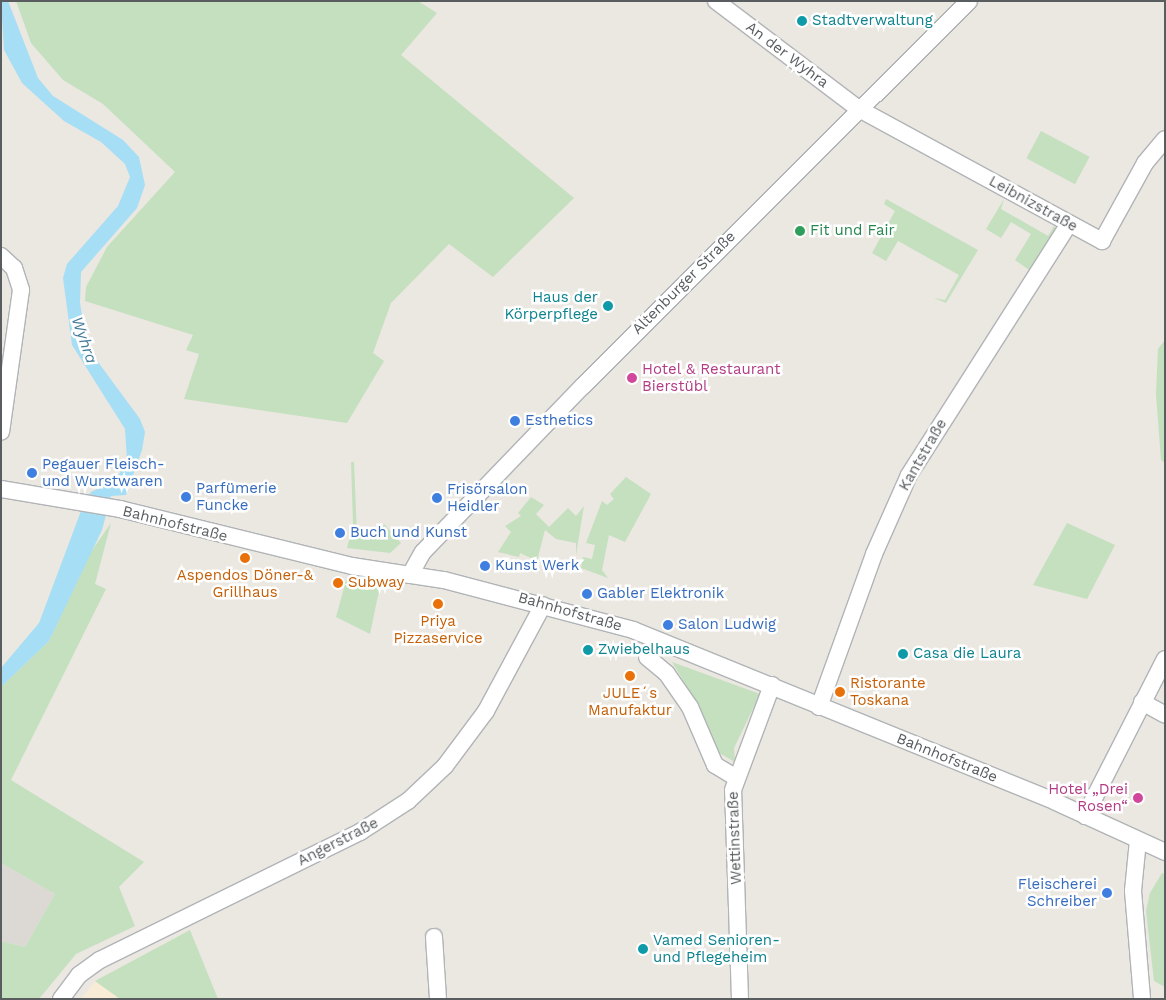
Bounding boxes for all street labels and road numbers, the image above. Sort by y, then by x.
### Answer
street label: An der Wyhra [742,18,832,92]
street label: Leibnizstraße [986,172,1080,236]
street label: Altenburger Straße [629,228,739,338]
street label: Kantstraße [895,416,951,494]
street label: Bahnhofstraße [121,502,229,546]
street label: Bahnhofstraße [516,589,624,635]
street label: Bahnhofstraße [894,730,1000,786]
street label: Wettinstraße [724,791,746,885]
street label: Angerstraße [295,814,381,870]

